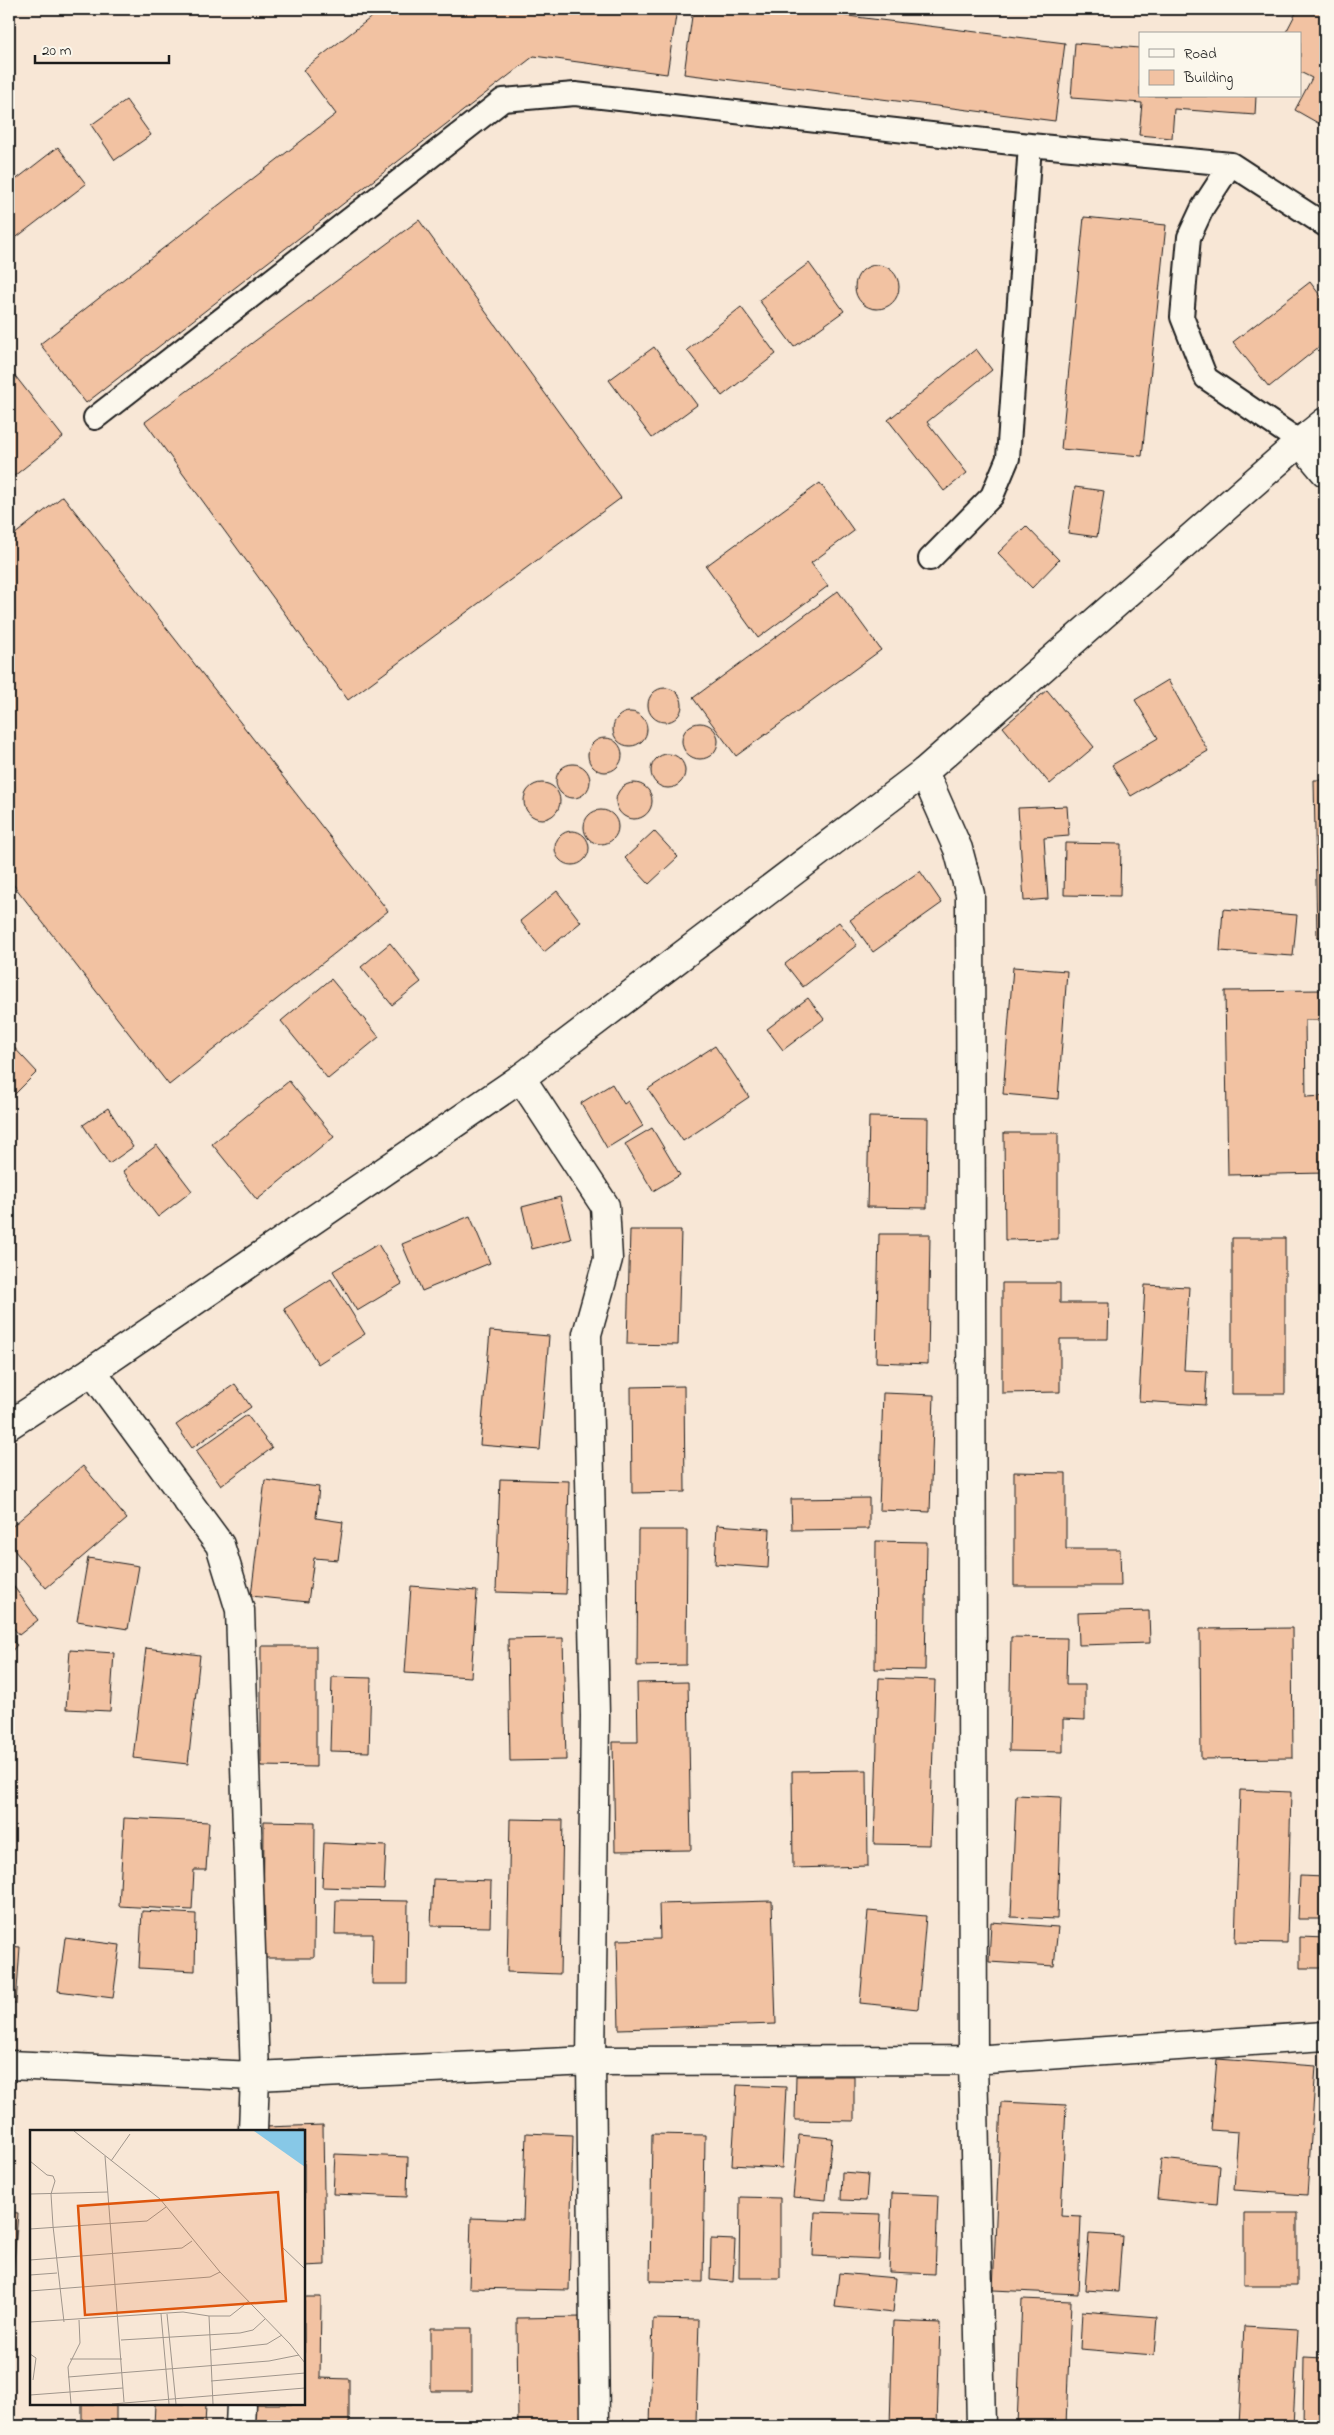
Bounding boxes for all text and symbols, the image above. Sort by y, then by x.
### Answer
scale bar [35,32,169,64]
legend [1139,32,1302,98]
text: 20 m [42,40,72,62]
text: Road [1184,43,1217,65]
text: Building [1183,67,1233,90]
inset map [30,2130,305,2405]

